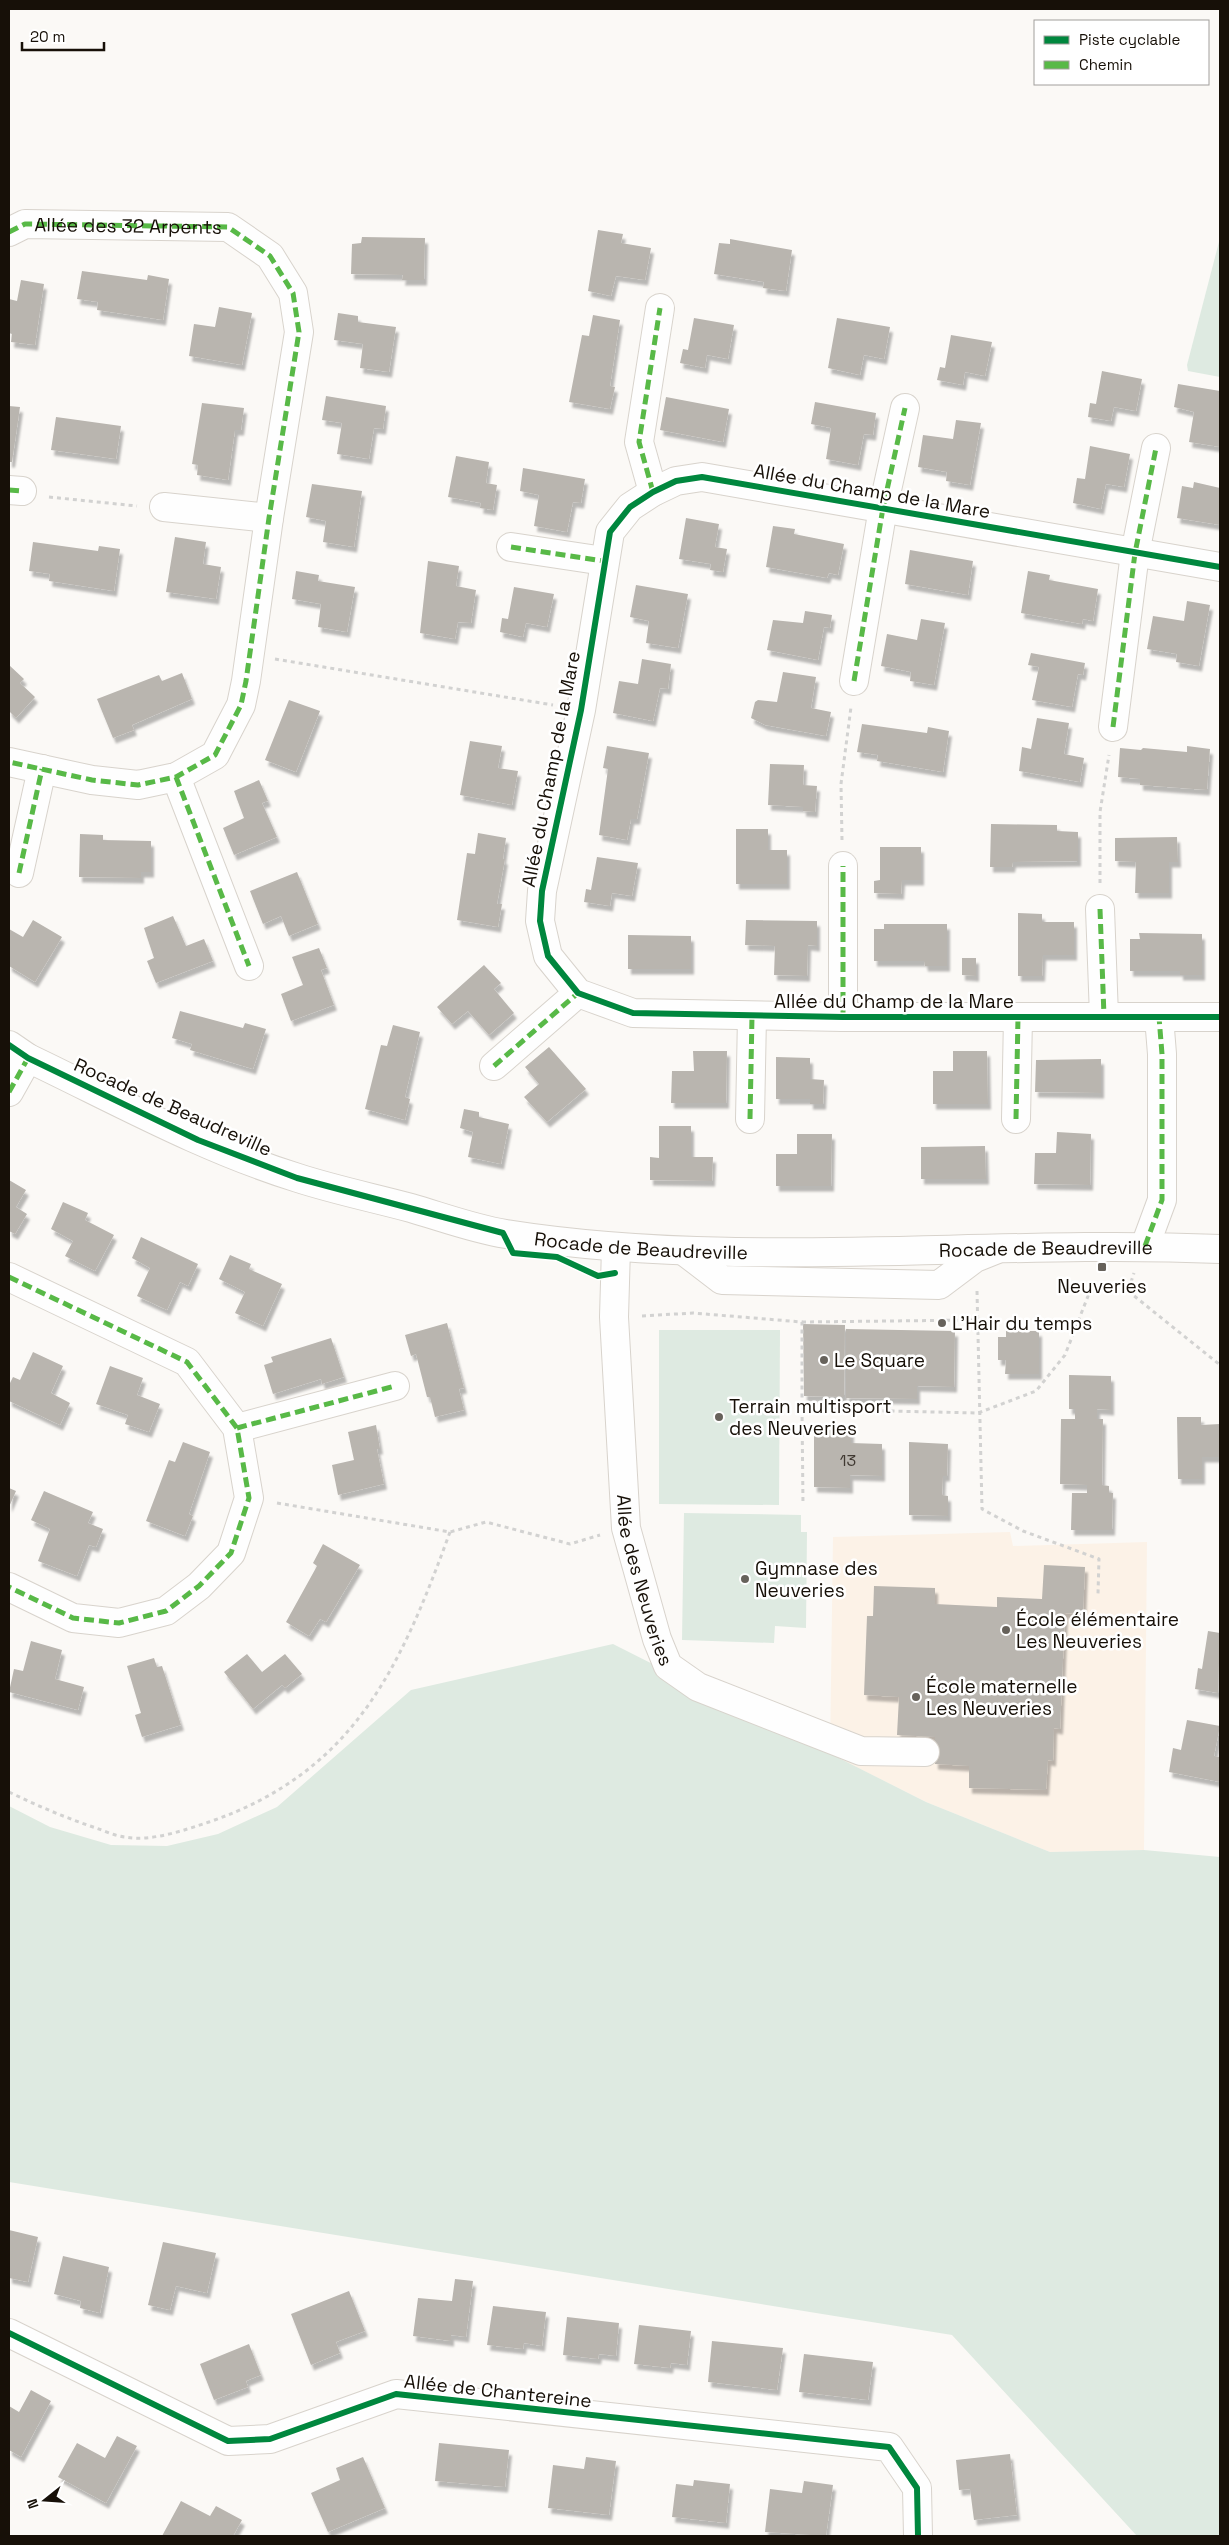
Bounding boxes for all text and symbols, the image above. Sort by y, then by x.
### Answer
scale bar [22,20,105,52]
legend [1034,20,1209,85]
text: 20 m [30,27,65,46]
text: Piste cyclable [1079,30,1181,49]
text: Chemin [1079,55,1132,74]
street label: Allée des 32 Arpents [34,212,222,239]
street label: Allée du Champ de la Mare [752,458,992,524]
street label: Allée du Champ de la Mare [516,649,586,889]
street label: Allée du Champ de la Mare [774,989,1014,1014]
street label: Rocade de Beaudreville [70,1052,276,1162]
street label: Rocade de Beaudreville [533,1226,748,1265]
street label: Rocade de Beaudreville [938,1234,1153,1262]
marker: Neuveries [1096,1261,1108,1273]
place label: Neuveries [1057,1274,1147,1299]
place label: L'Hair du temps [952,1311,1092,1336]
marker: L'Hair du temps [936,1317,948,1329]
place label: Le Square [834,1348,925,1373]
marker: Le Square [818,1354,830,1366]
place label: Terrain multisport des Neuveries [729,1394,891,1441]
marker: Terrain multisport des Neuveries [713,1411,725,1423]
house number: 13 [840,1450,856,1471]
street label: Allée des Neuveries [612,1494,679,1669]
place label: Gymnase des Neuveries [755,1556,878,1603]
marker: Gymnase des Neuveries [739,1573,751,1585]
place label: École élémentaire Les Neuveries [1016,1607,1179,1654]
marker: École élémentaire Les Neuveries [1000,1624,1012,1636]
place label: École maternelle Les Neuveries [926,1674,1078,1721]
marker: École maternelle Les Neuveries [910,1691,922,1703]
street label: Allée de Chantereine [403,2369,593,2413]
north arrow [20,2475,70,2525]
text: N [23,2497,43,2511]

